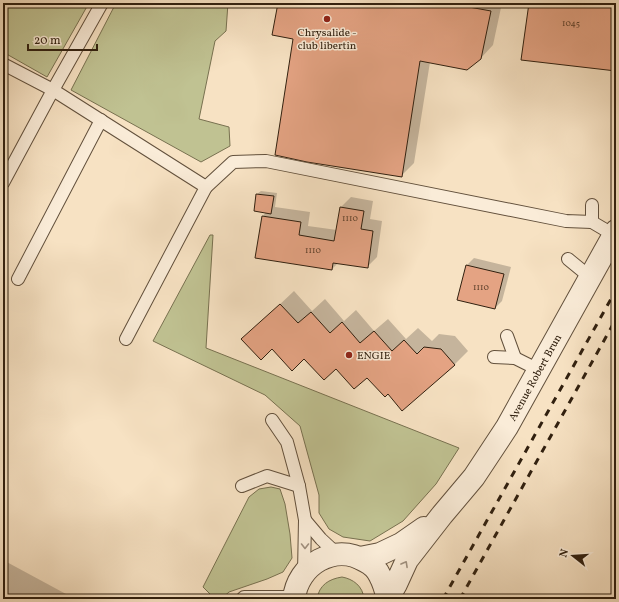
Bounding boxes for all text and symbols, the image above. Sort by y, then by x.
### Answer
marker: Chrysalide - club libertin [322,14,332,24]
house number: 1045 [562,17,580,30]
scale bar [28,26,97,52]
place label: Chrysalide - club libertin [297,26,357,54]
text: 20 m [34,33,61,49]
house number: 1110 [342,212,359,225]
house number: 1110 [305,244,322,257]
house number: 1110 [473,281,490,294]
street label: Avenue Robert Brun [506,331,566,424]
place label: ENGIE [357,349,391,364]
marker: ENGIE [344,350,354,360]
north arrow [553,536,593,576]
one-way arrow [301,543,309,549]
text: N [557,547,573,560]
one-way arrow [401,561,408,568]

